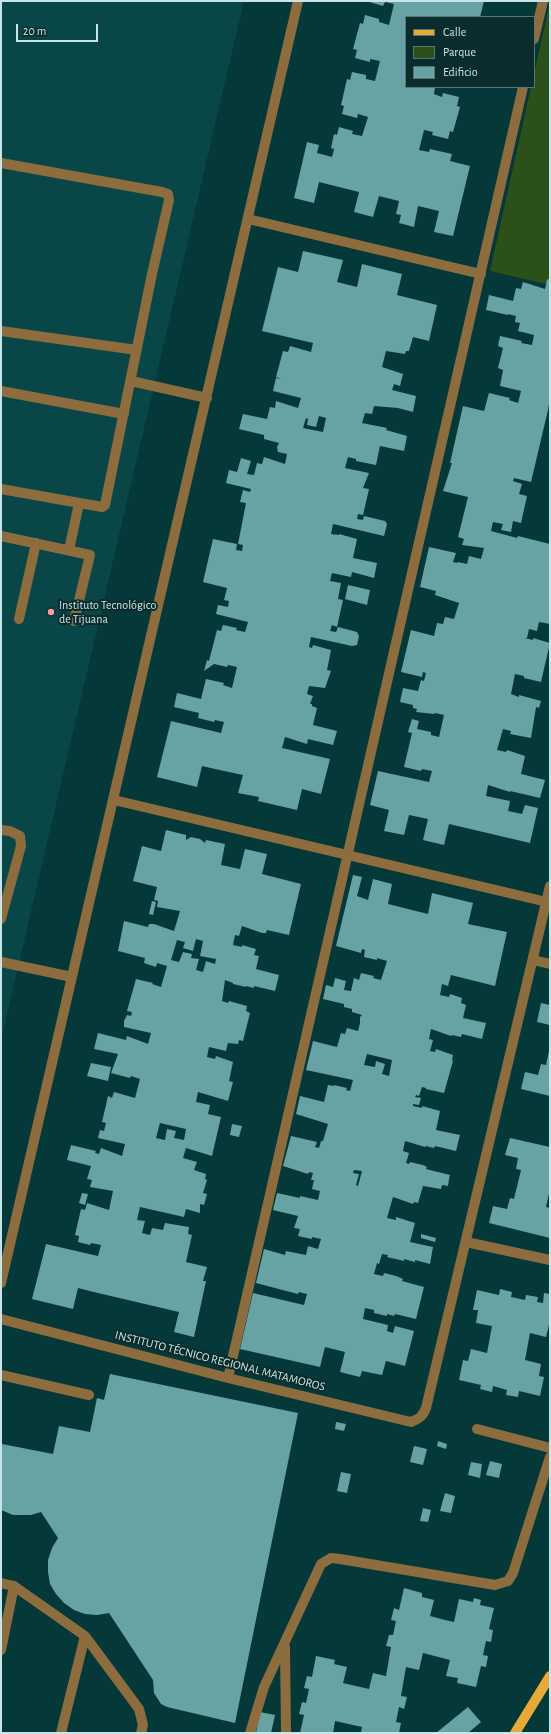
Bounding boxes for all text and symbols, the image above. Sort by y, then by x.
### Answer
scale bar [18,16,100,42]
legend [405,16,535,88]
text: 20 m [23,25,46,37]
text: Calle [443,26,466,38]
text: Parque [443,46,476,58]
text: Edificio [443,66,478,78]
place label: Instituto Tecnológico de Tijuana [59,598,156,626]
marker: Instituto Tecnológico de Tijuana [46,607,56,617]
street label: INSTITUTO TÉCNICO REGIONAL MATAMOROS [113,1328,327,1394]

